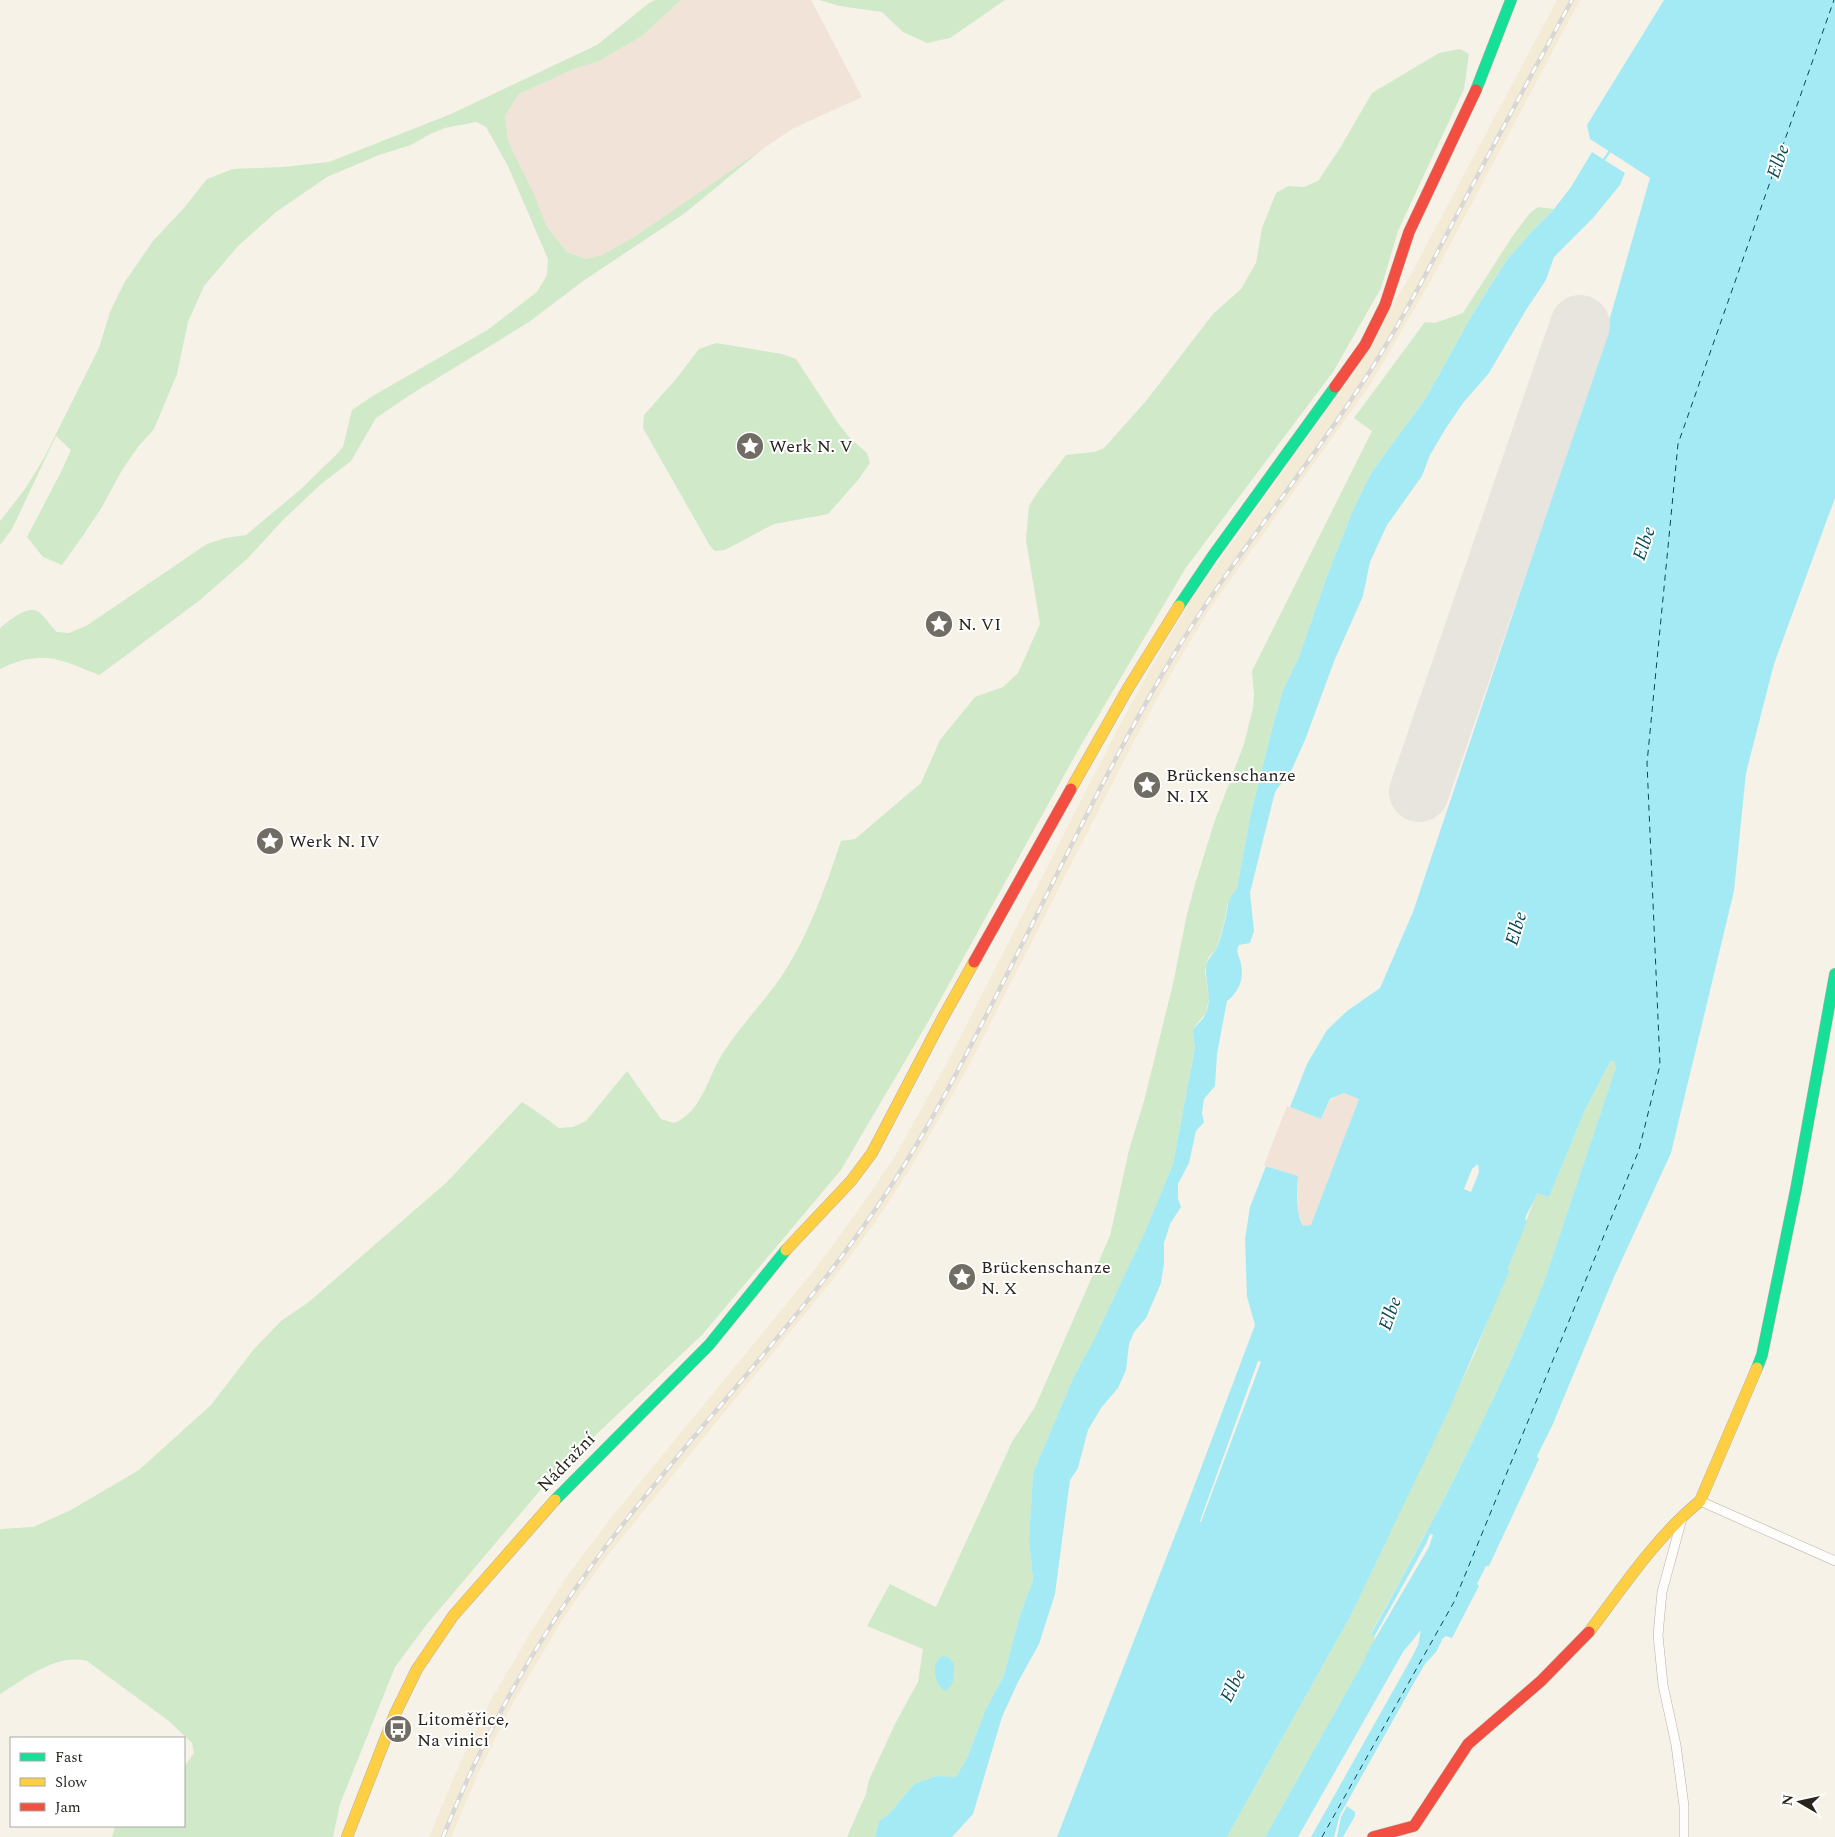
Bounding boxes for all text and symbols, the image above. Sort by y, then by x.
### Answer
water label: Elbe [1759,141,1798,182]
place icon: Werk N. V [735,431,765,461]
place label: Werk N. V [769,433,853,460]
water label: Elbe [1625,523,1664,564]
place icon: N. VI [924,609,954,639]
place label: N. VI [958,611,1001,638]
place label: Brückenschanze N. IX [1166,762,1296,810]
place icon: Brückenschanze N. IX [1132,770,1162,800]
place icon: Werk N. IV [255,826,285,856]
place label: Werk N. IV [289,828,380,855]
water label: Elbe [1498,908,1535,949]
place label: Brückenschanze N. X [981,1254,1111,1302]
place icon: Brückenschanze N. X [947,1262,977,1292]
water label: Elbe [1371,1292,1410,1335]
street label: Nádražní [531,1425,603,1498]
water label: Elbe [1213,1664,1254,1708]
place label: Litoměřice, Na vinici [417,1706,509,1754]
bus stop icon: Litoměřice, Na vinici [383,1714,413,1744]
legend [10,1737,185,1827]
text: Fast [55,1746,83,1769]
text: Slow [55,1771,87,1794]
north arrow [1775,1777,1825,1827]
text: N [1776,1793,1799,1807]
text: Jam [55,1796,81,1819]

